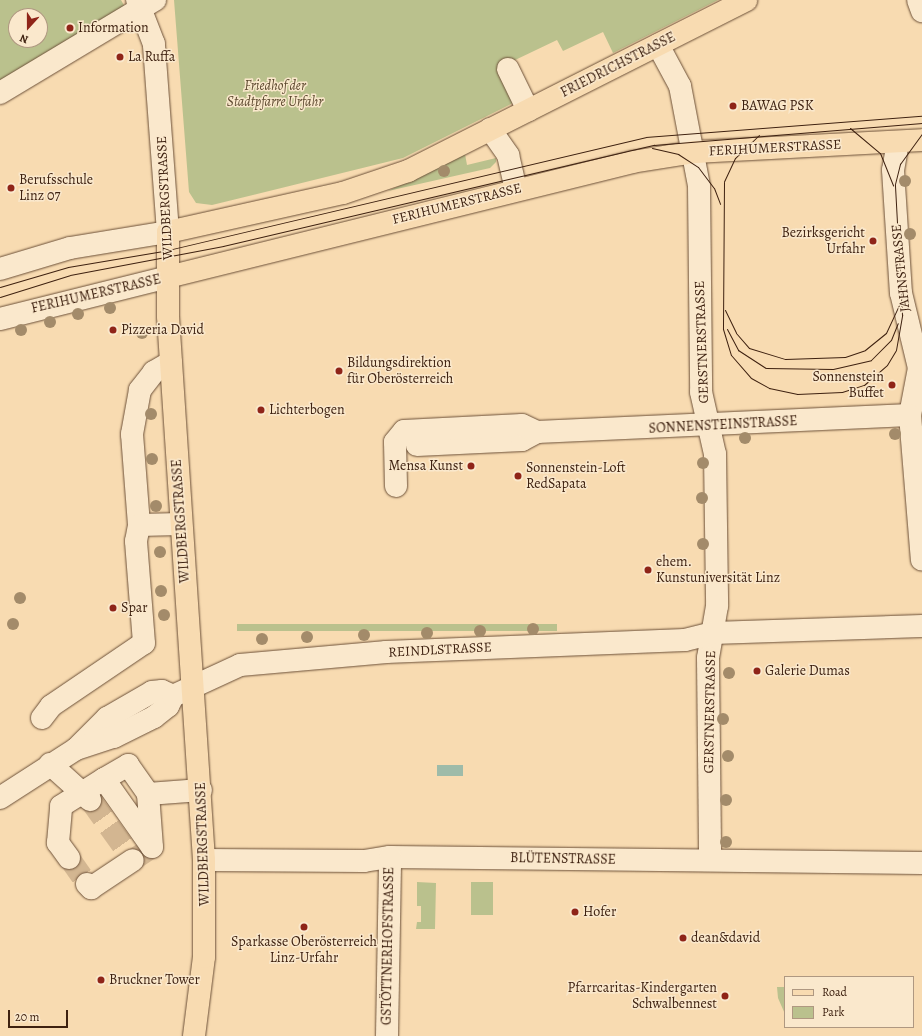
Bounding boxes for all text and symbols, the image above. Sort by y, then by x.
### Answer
north arrow [8,8,48,48]
place label: Information [78,20,149,36]
marker: Information [65,23,75,33]
street label: FRIEDRICHSTRASSE [558,29,678,101]
text: N [17,30,30,47]
place label: La Ruffa [128,49,175,65]
marker: La Ruffa [115,52,125,62]
park label: Friedhof der Stadtpfarre Urfahr [227,78,323,110]
place label: BAWAG PSK [741,98,813,114]
marker: BAWAG PSK [728,101,738,111]
street label: WILDBERGSTRASSE [153,136,177,260]
street label: FERIHUMERSTRASSE [708,136,842,160]
place label: Berufsschule Linz 07 [19,172,93,204]
street label: FERIHUMERSTRASSE [391,180,523,228]
marker: Berufsschule Linz 07 [6,183,16,193]
street label: JAHNSTRASSE [888,223,914,313]
place label: Bezirksgericht Urfahr [782,225,865,258]
marker: Bezirksgericht Urfahr [868,236,878,246]
street label: FERIHUMERSTRASSE [29,271,163,317]
street label: GERSTNERSTRASSE [691,280,713,404]
place label: Pizzeria David [121,322,204,338]
marker: Pizzeria David [108,325,118,335]
place label: Bildungsdirektion für Oberösterreich [347,355,453,388]
marker: Bildungsdirektion für Oberösterreich [334,366,344,376]
place label: Sonnenstein Buffet [812,369,884,402]
marker: Sonnenstein Buffet [887,380,897,390]
place label: Lichterbogen [269,402,345,418]
marker: Lichterbogen [256,405,266,415]
street label: SONNENSTEINSTRASSE [648,413,798,437]
place label: Mensa Kunst [389,458,463,474]
street label: WILDBERGSTRASSE [168,459,194,583]
place label: Sonnenstein-Loft RedSapata [526,460,626,492]
marker: Mensa Kunst [466,461,476,471]
marker: Sonnenstein-Loft RedSapata [513,471,523,481]
place label: ehem. Kunstuniversität Linz [656,554,780,586]
marker: ehem. Kunstuniversität Linz [643,565,653,575]
place label: Spar [121,600,148,616]
marker: Spar [108,603,118,613]
street label: REINDLSTRASSE [388,639,492,661]
street label: GERSTNERSTRASSE [701,650,719,774]
place label: Galerie Dumas [765,663,850,679]
marker: Galerie Dumas [752,666,762,676]
street label: WILDBERGSTRASSE [192,782,214,906]
street label: BLÜTENSTRASSE [510,850,616,868]
street label: GSTÖTTNERHOFSTRASSE [378,867,398,1025]
place label: Hofer [583,904,616,920]
marker: Hofer [570,907,580,917]
marker: Sparkasse Oberösterreich Linz-Urfahr [299,922,309,932]
place label: dean&david [691,930,760,946]
marker: dean&david [678,933,688,943]
place label: Sparkasse Oberösterreich Linz-Urfahr [231,934,377,966]
place label: Bruckner Tower [109,972,200,988]
marker: Bruckner Tower [96,975,106,985]
legend [784,976,914,1028]
place label: Pfarrcaritas-Kindergarten Schwalbennest [568,980,717,1012]
text: Road [822,984,847,1000]
marker: Pfarrcaritas-Kindergarten Schwalbennest [720,991,730,1001]
scale bar [10,1002,70,1028]
text: Park [822,1004,845,1020]
text: 20 m [15,1009,39,1025]

